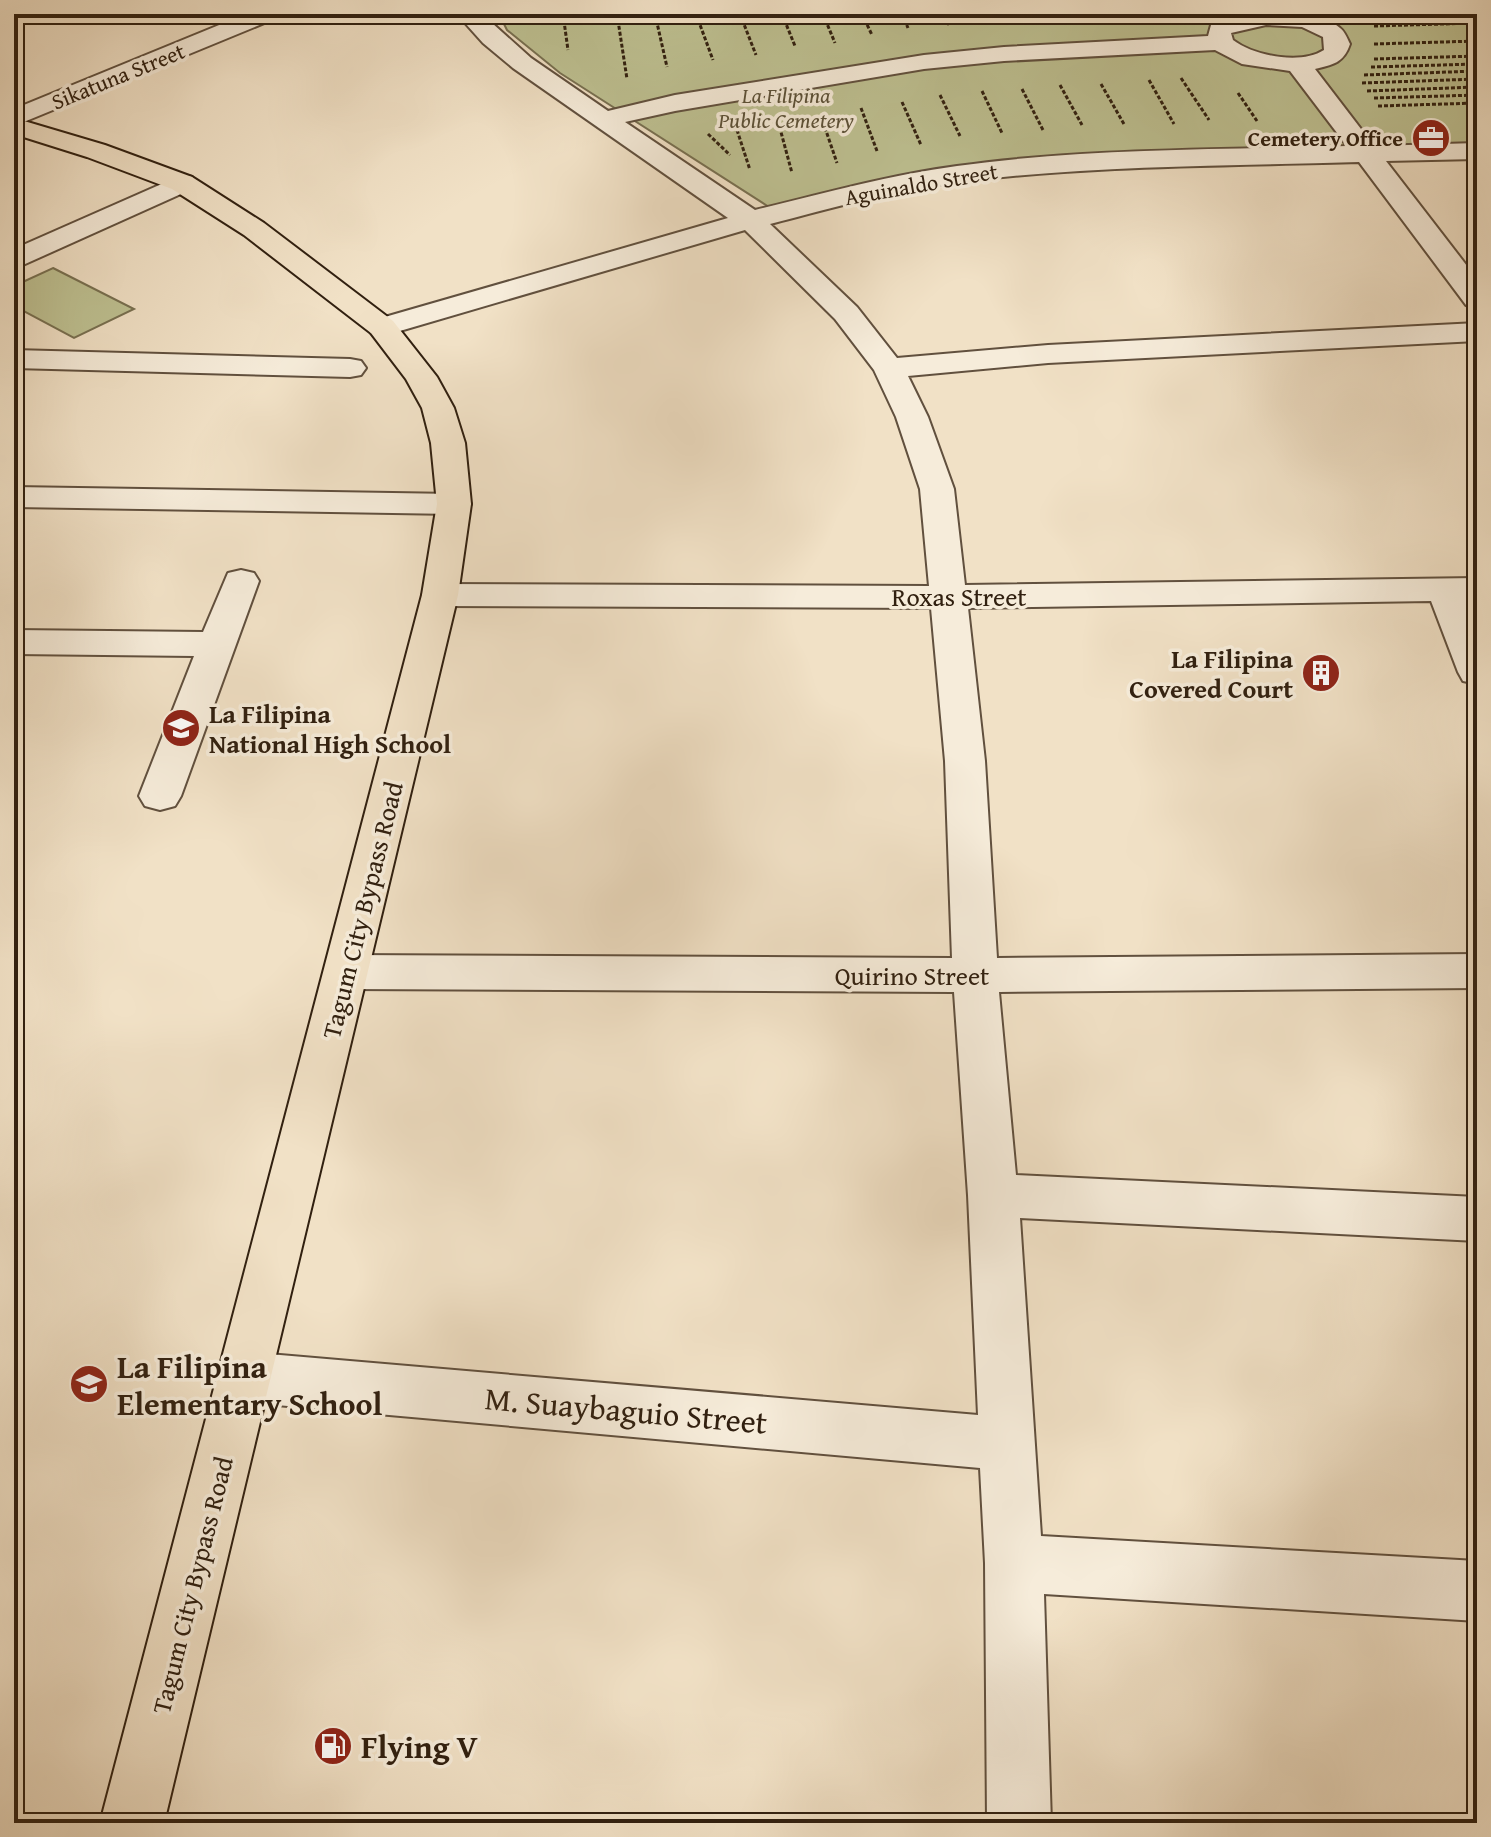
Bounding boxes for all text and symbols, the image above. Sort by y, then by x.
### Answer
street label: Sikatuna Street [46,35,190,117]
park label: La Filipina Public Cemetery [717,79,854,136]
office icon: Cemetery Office [1410,117,1452,159]
place label: Cemetery Office [1248,122,1403,154]
street label: Aguinaldo Street [842,155,1000,213]
street label: Roxas Street [891,577,1027,616]
place label: La Filipina Covered Court [1129,639,1294,708]
building icon: La Filipina Covered Court [1300,652,1342,694]
place label: La Filipina National High School [209,694,451,763]
school or university icon: La Filipina National High School [160,707,202,749]
street label: Tagum City Bypass Road [311,777,413,1043]
street label: Quirino Street [835,956,989,995]
place label: La Filipina Elementary School [117,1343,383,1427]
school or university icon: La Filipina Elementary School [68,1363,110,1405]
street label: M. Suaybaguio Street [483,1374,769,1446]
street label: Tagum City Bypass Road [141,1452,243,1718]
place label: Flying V [361,1723,478,1770]
fuel station icon: Flying V [312,1725,354,1767]

